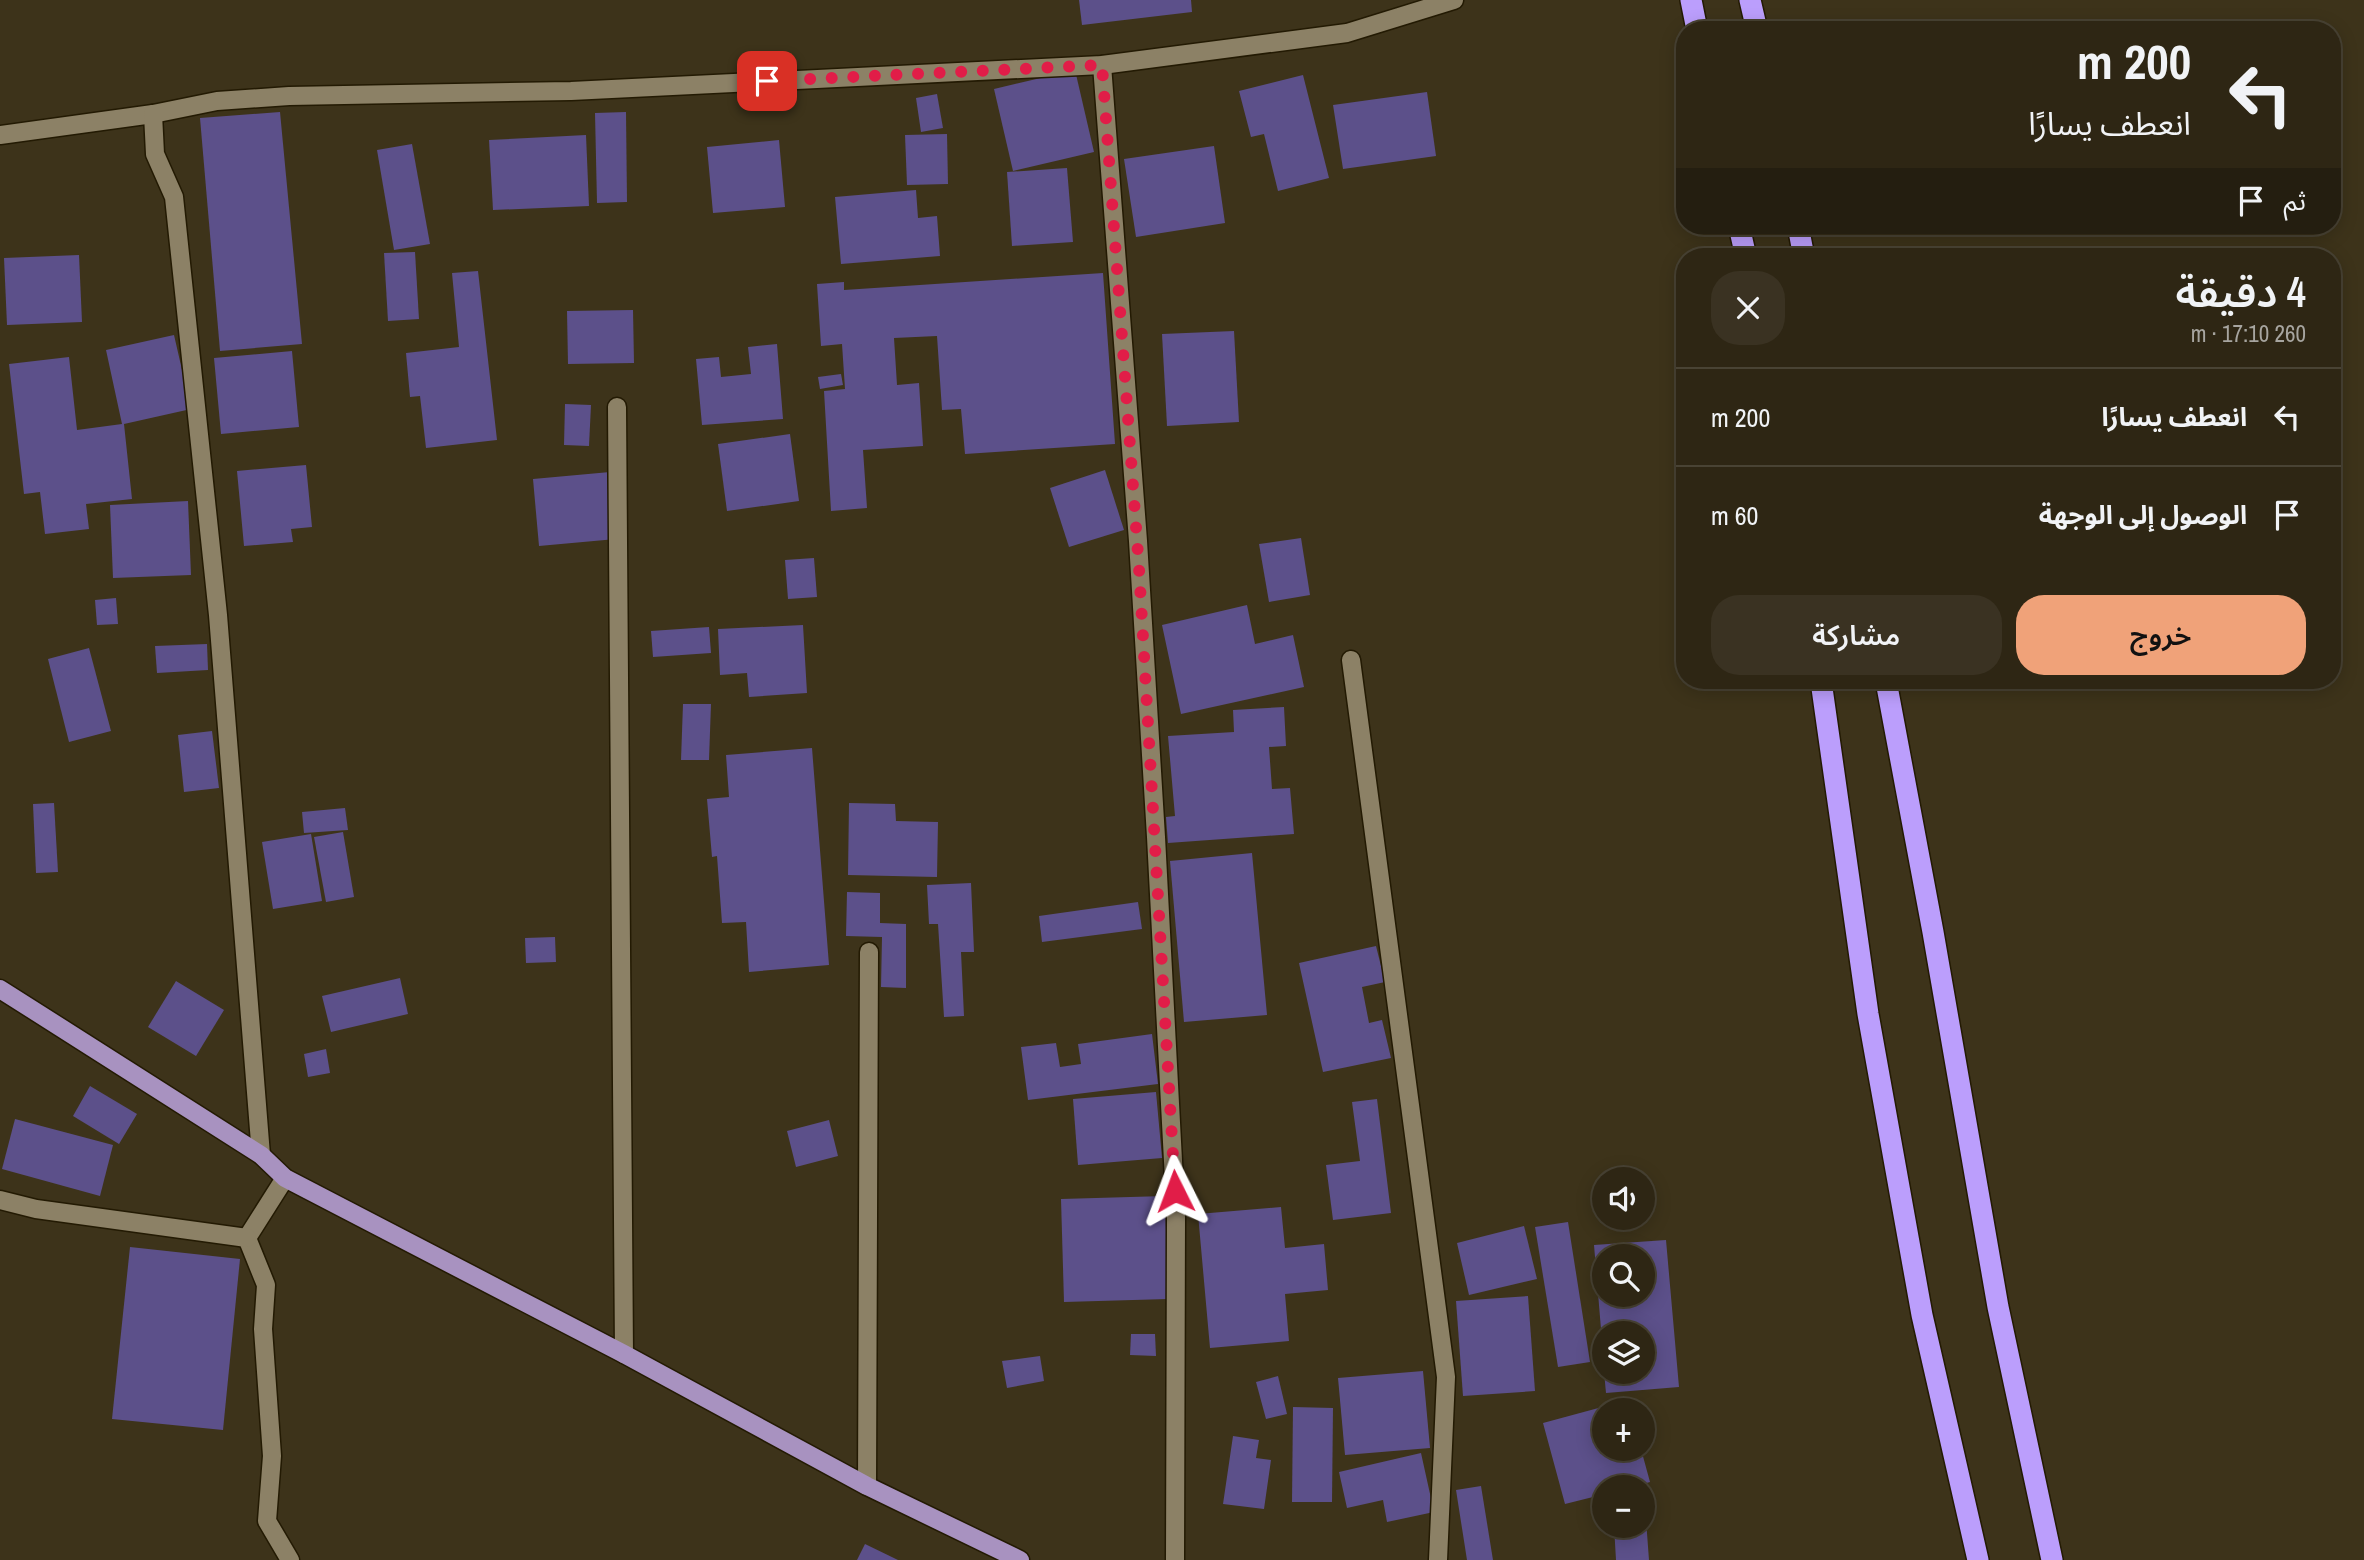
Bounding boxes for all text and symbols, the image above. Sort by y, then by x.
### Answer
text: 200 m [2077,28,2191,94]
icon: left [2215,49,2306,140]
pin [737,51,797,111]
icon: arrive [748,62,786,100]
text: انعطف يسارًا [2028,102,2191,145]
icon: arrive [2232,182,2270,220]
text: ثم [2284,183,2306,218]
text: 4 دقيقة [2175,264,2306,320]
button: close [1711,271,1785,345]
text: 260 m · 17:10 [2191,318,2306,349]
icon: left [2268,398,2306,436]
text: انعطف يسارًا [2101,399,2247,434]
text: 200 m [1711,400,1770,435]
icon: arrive [2268,496,2306,534]
text: الوصول إلى الوجهة [2039,497,2247,532]
text: 60 m [1711,498,1758,533]
button: مشاركة [1711,595,2002,675]
button: خروج [2016,595,2306,675]
position arrow [1138,1154,1212,1228]
map controls [1592,1167,1655,1538]
button: sound [1592,1167,1655,1230]
button: search [1592,1244,1655,1307]
button: layers [1592,1321,1655,1384]
button: + [1592,1398,1655,1461]
button: − [1592,1475,1655,1538]

